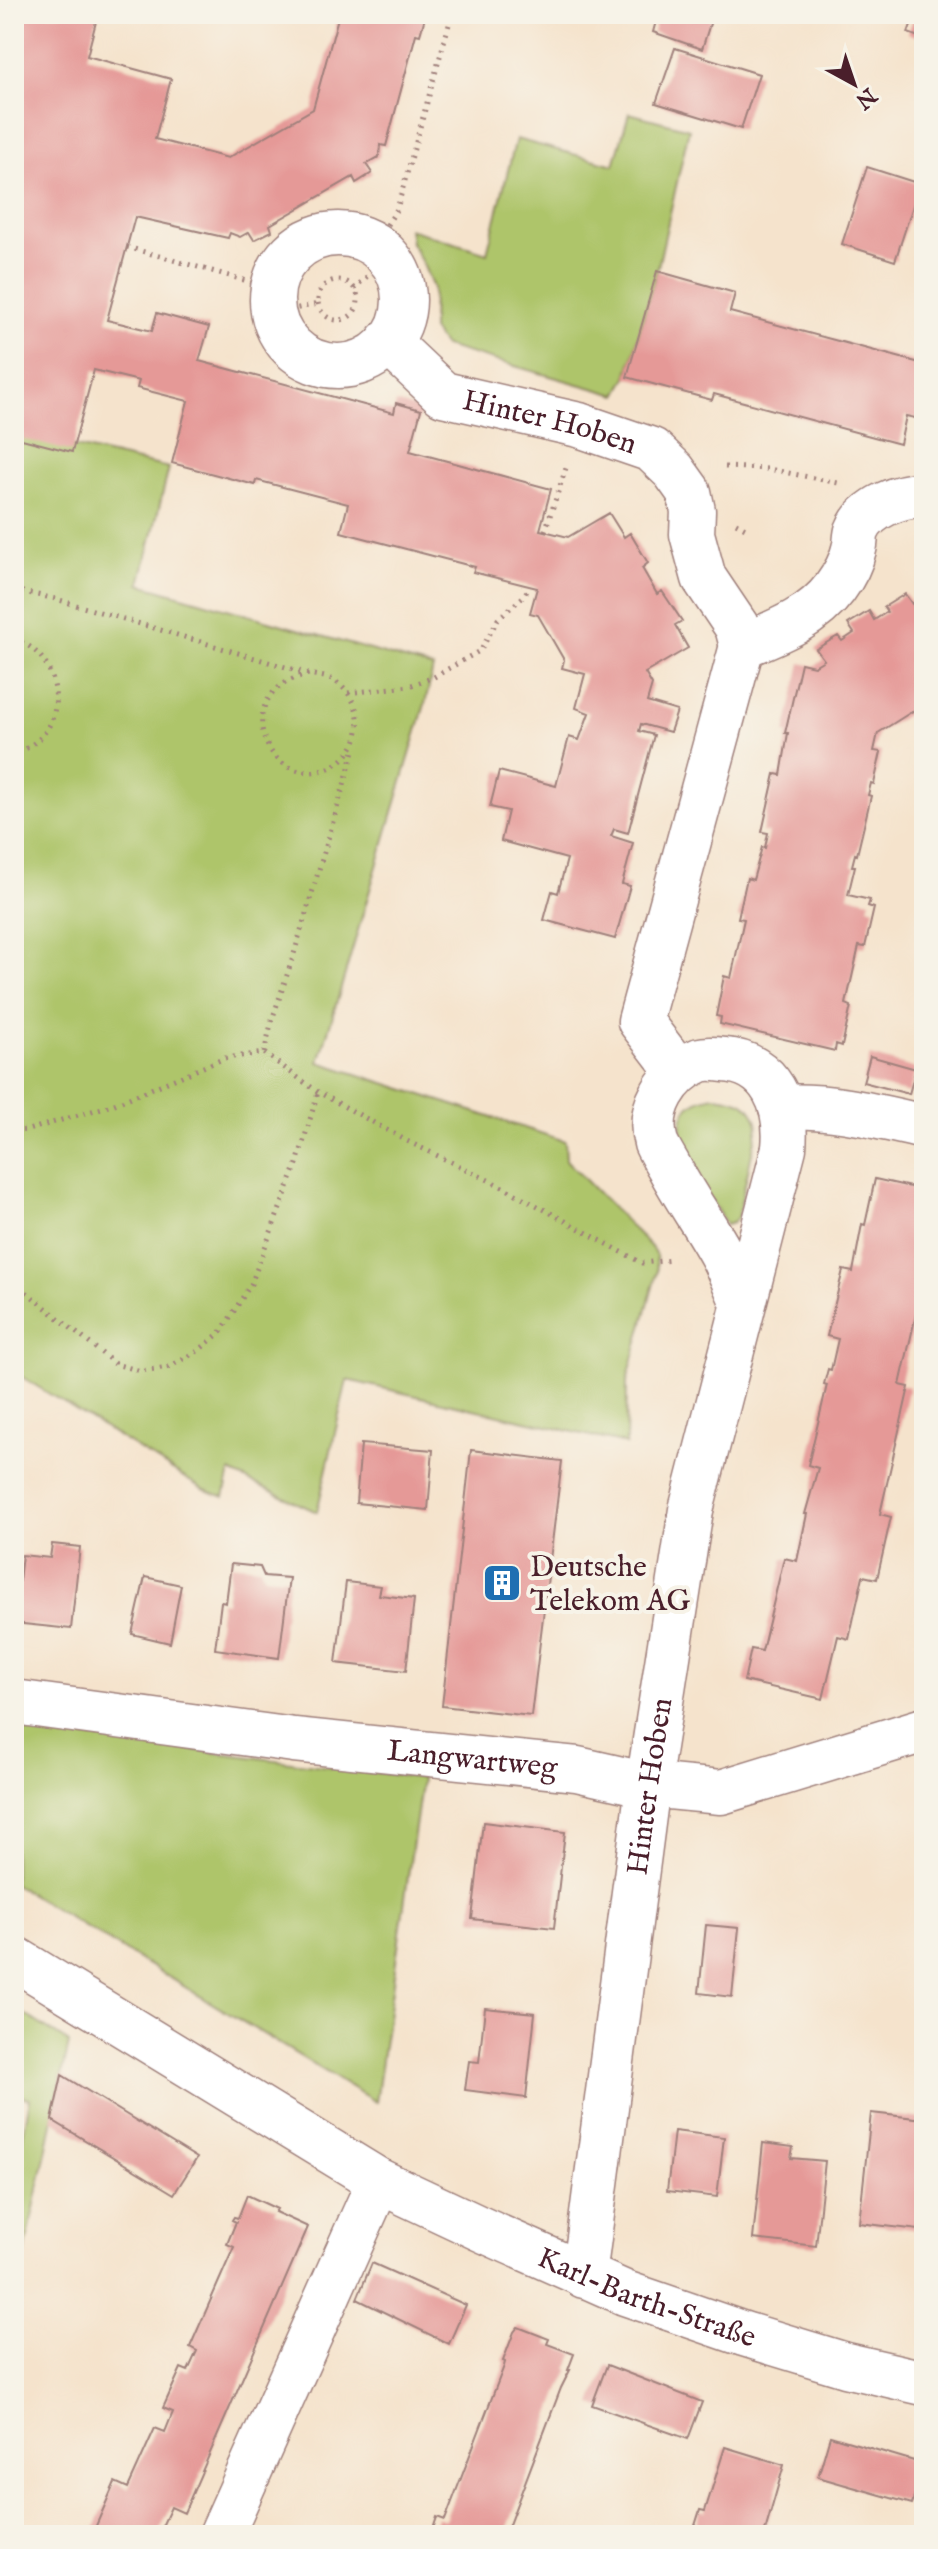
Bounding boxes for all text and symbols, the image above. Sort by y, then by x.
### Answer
north arrow [814,44,894,124]
text: N [849,80,883,115]
street label: Hinter Hoben [459,382,641,464]
place label: Deutsche Telekom AG [530,1549,690,1621]
building icon: Deutsche Telekom AG [481,1562,523,1604]
street label: Hinter Hoben [619,1695,682,1877]
street label: Langwartweg [385,1733,560,1788]
street label: Karl-Barth-Straße [531,2240,760,2357]

